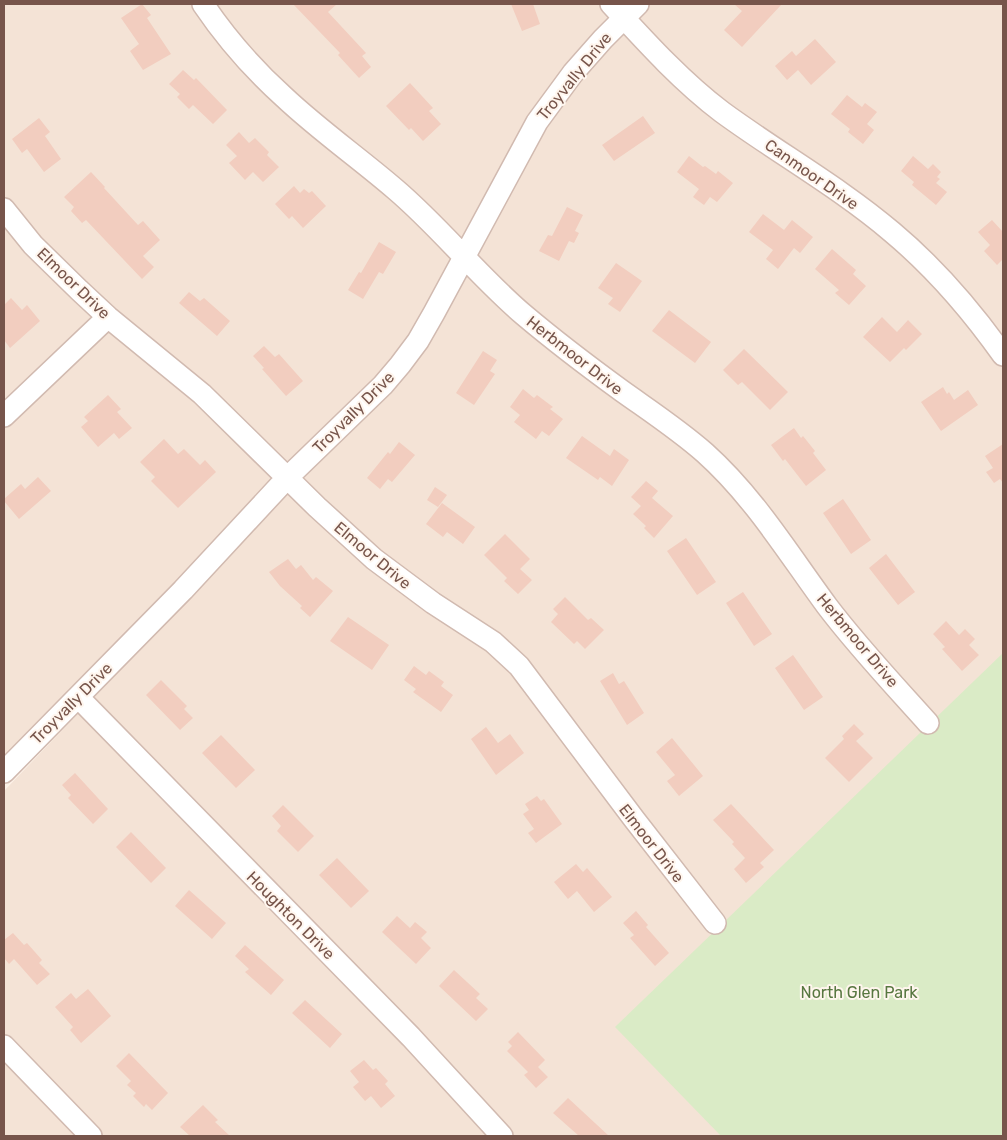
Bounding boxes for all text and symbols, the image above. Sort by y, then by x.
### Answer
street label: Troyvally Drive [533,29,616,124]
street label: Canmoor Drive [761,135,862,214]
street label: Elmoor Drive [33,244,114,323]
street label: Herbmoor Drive [523,312,627,399]
street label: Troyvally Drive [309,368,398,457]
street label: Elmoor Drive [330,518,415,593]
street label: Herbmoor Drive [813,590,902,691]
street label: Troyvally Drive [27,659,116,748]
street label: Elmoor Drive [615,800,688,886]
street label: Houghton Drive [243,867,339,963]
park label: North Glen Park [801,983,918,1002]

